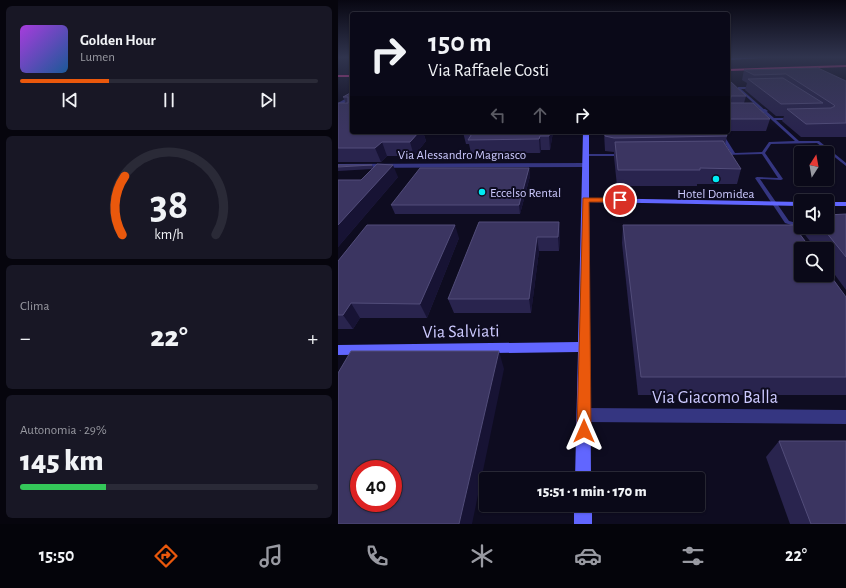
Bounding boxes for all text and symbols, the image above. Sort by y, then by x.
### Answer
icon: right [362,28,414,80]
text: 150 m [428,29,492,57]
text: Golden Hour [80,33,156,48]
text: Lumen [80,51,115,64]
text: Via Raffaele Costi [428,62,549,80]
icon: previous [59,89,81,111]
icon: pause [158,89,180,111]
icon: next [257,89,279,111]
icon: left [487,104,509,126]
icon: ahead [529,104,551,126]
icon: right [571,104,593,126]
north arrow [794,146,834,186]
map controls [794,146,834,282]
street label: Via Alessandro Magnasco [398,149,526,162]
marker: Hotel Domidea [711,174,721,184]
pin [603,183,637,217]
text: 38 [150,185,188,226]
marker: Eccelso Rental [477,187,487,197]
place label: Eccelso Rental [490,187,561,200]
place label: Hotel Domidea [677,188,755,201]
icon: arrive [609,189,631,211]
button: sound [794,194,834,234]
text: km/h [154,228,184,242]
button: search [794,242,834,282]
text: Clima [20,300,50,313]
text: 22° [150,322,188,352]
street label: Via Salviati [422,322,500,342]
text: − [20,327,31,349]
text: + [307,327,318,349]
street label: Via Giacomo Balla [652,389,778,407]
position arrow [563,410,605,452]
text: Autonomia · 29% [20,424,107,437]
text: 145 km [20,446,104,476]
speed limit sign: 40 [350,460,402,512]
text: 15:51 · 1 min · 170 m [537,484,647,499]
icon: directions [152,542,180,570]
icon: music [257,542,285,570]
icon: phone [363,542,391,570]
icon: climate [468,542,496,570]
icon: car [574,542,602,570]
icon: filters [679,542,707,570]
text: 15:50 [39,547,74,565]
text: 22° [785,547,807,565]

